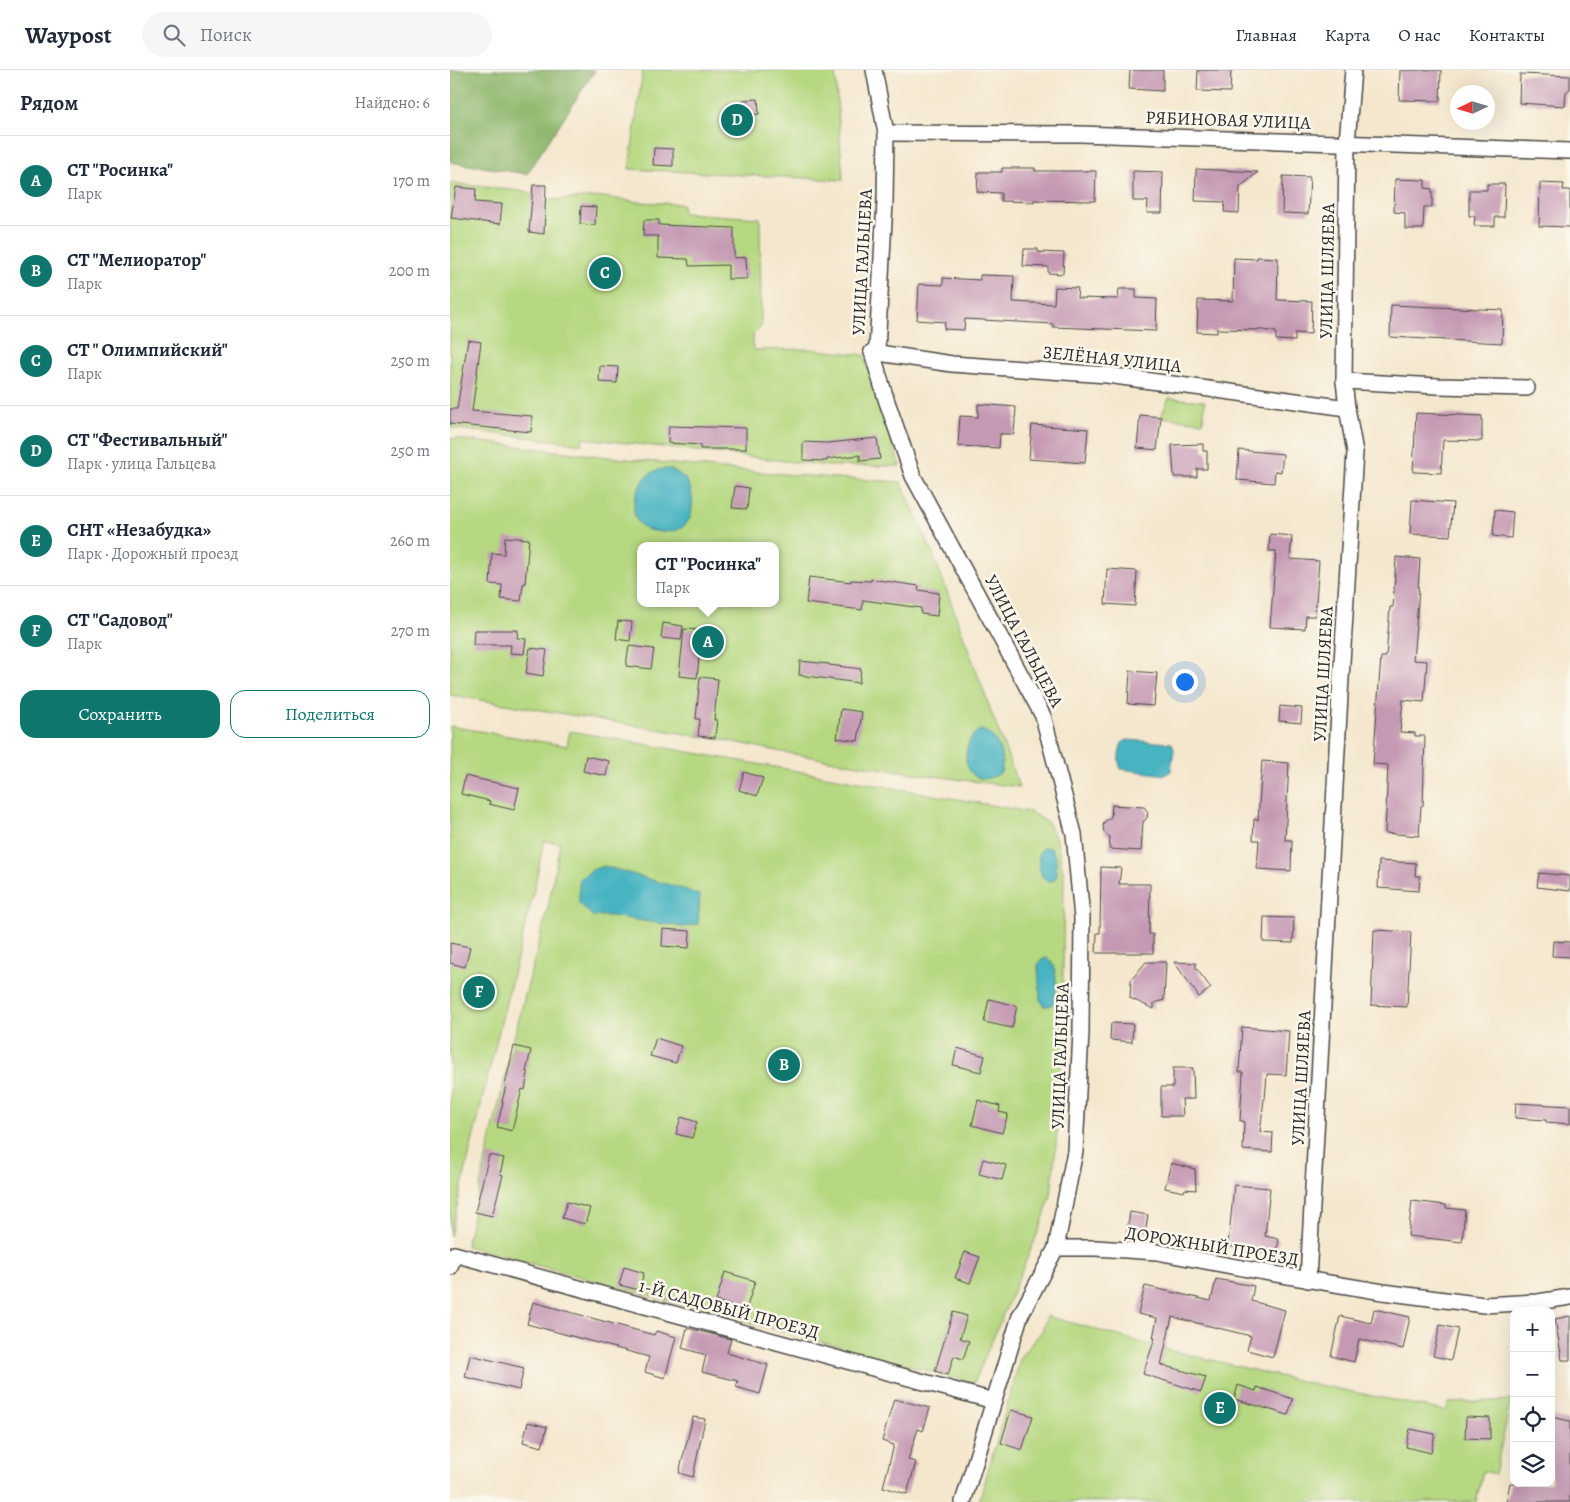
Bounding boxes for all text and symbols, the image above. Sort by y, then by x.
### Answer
search box [142,12,492,57]
text: Waypost [25,19,112,51]
icon: search [160,21,188,49]
text: Поиск [200,22,252,48]
text: Главная [1236,23,1297,47]
text: Карта [1325,23,1370,47]
text: О нас [1398,23,1441,47]
text: Контакты [1469,23,1545,47]
north arrow [1450,85,1495,130]
text: Рядом [20,89,78,117]
text: Найдено: 6 [355,92,430,114]
pin: D [721,101,753,139]
street label: РЯБИНОВАЯ УЛИЦА [1145,105,1312,135]
text: СТ "Росинка" [67,157,173,183]
text: A [31,170,41,192]
text: 170 m [393,170,430,192]
text: Парк [67,183,102,205]
street label: УЛИЦА ГАЛЬЦЕВА [846,188,878,336]
street label: УЛИЦА ШЛЯЕВА [1314,202,1340,339]
text: СТ "Мелиоратор" [67,247,206,273]
pin: C [589,254,621,292]
text: B [31,260,41,282]
text: 200 m [389,260,430,282]
text: Парк [67,273,102,295]
text: СТ " Олимпийский" [67,337,228,363]
street label: ЗЕЛЁНАЯ УЛИЦА [1041,340,1183,378]
text: C [31,350,41,372]
text: 250 m [391,350,430,372]
text: Парк [67,363,102,385]
text: СТ "Фестивальный" [67,427,228,453]
text: D [30,440,42,462]
text: 250 m [391,440,430,462]
text: Парк · улица Гальцева [67,453,216,475]
text: СНТ «Незабудка» [67,517,211,543]
text: E [31,530,41,552]
text: 260 m [390,530,430,552]
popup [637,542,779,607]
text: Парк · Дорожный проезд [67,543,238,565]
text: СТ "Росинка" [655,551,761,577]
street label: УЛИЦА ГАЛЬЦЕВА [979,571,1069,712]
text: Парк [655,577,690,599]
street label: УЛИЦА ШЛЯЕВА [1307,605,1339,742]
text: СТ "Садовод" [67,607,173,633]
text: F [32,620,40,642]
text: 270 m [391,620,430,642]
pin: A [692,623,724,661]
text: Парк [67,633,102,655]
your location [1172,669,1198,695]
button: Сохранить [20,690,220,738]
button: Поделиться [230,690,430,738]
pin: F [463,973,495,1011]
street label: УЛИЦА ГАЛЬЦЕВА [1045,982,1075,1130]
street label: УЛИЦА ШЛЯЕВА [1285,1009,1317,1146]
pin: B [768,1046,800,1084]
street label: ДОРОЖНЫЙ ПРОЕЗД [1124,1220,1300,1272]
street label: 1-Й САДОВЫЙ ПРОЕЗД [636,1273,822,1345]
map controls [1510,1307,1555,1487]
button: + [1510,1307,1555,1352]
button: − [1510,1352,1555,1397]
pin: E [1204,1389,1236,1427]
button: locate [1510,1397,1555,1442]
button: layers [1510,1442,1555,1487]

